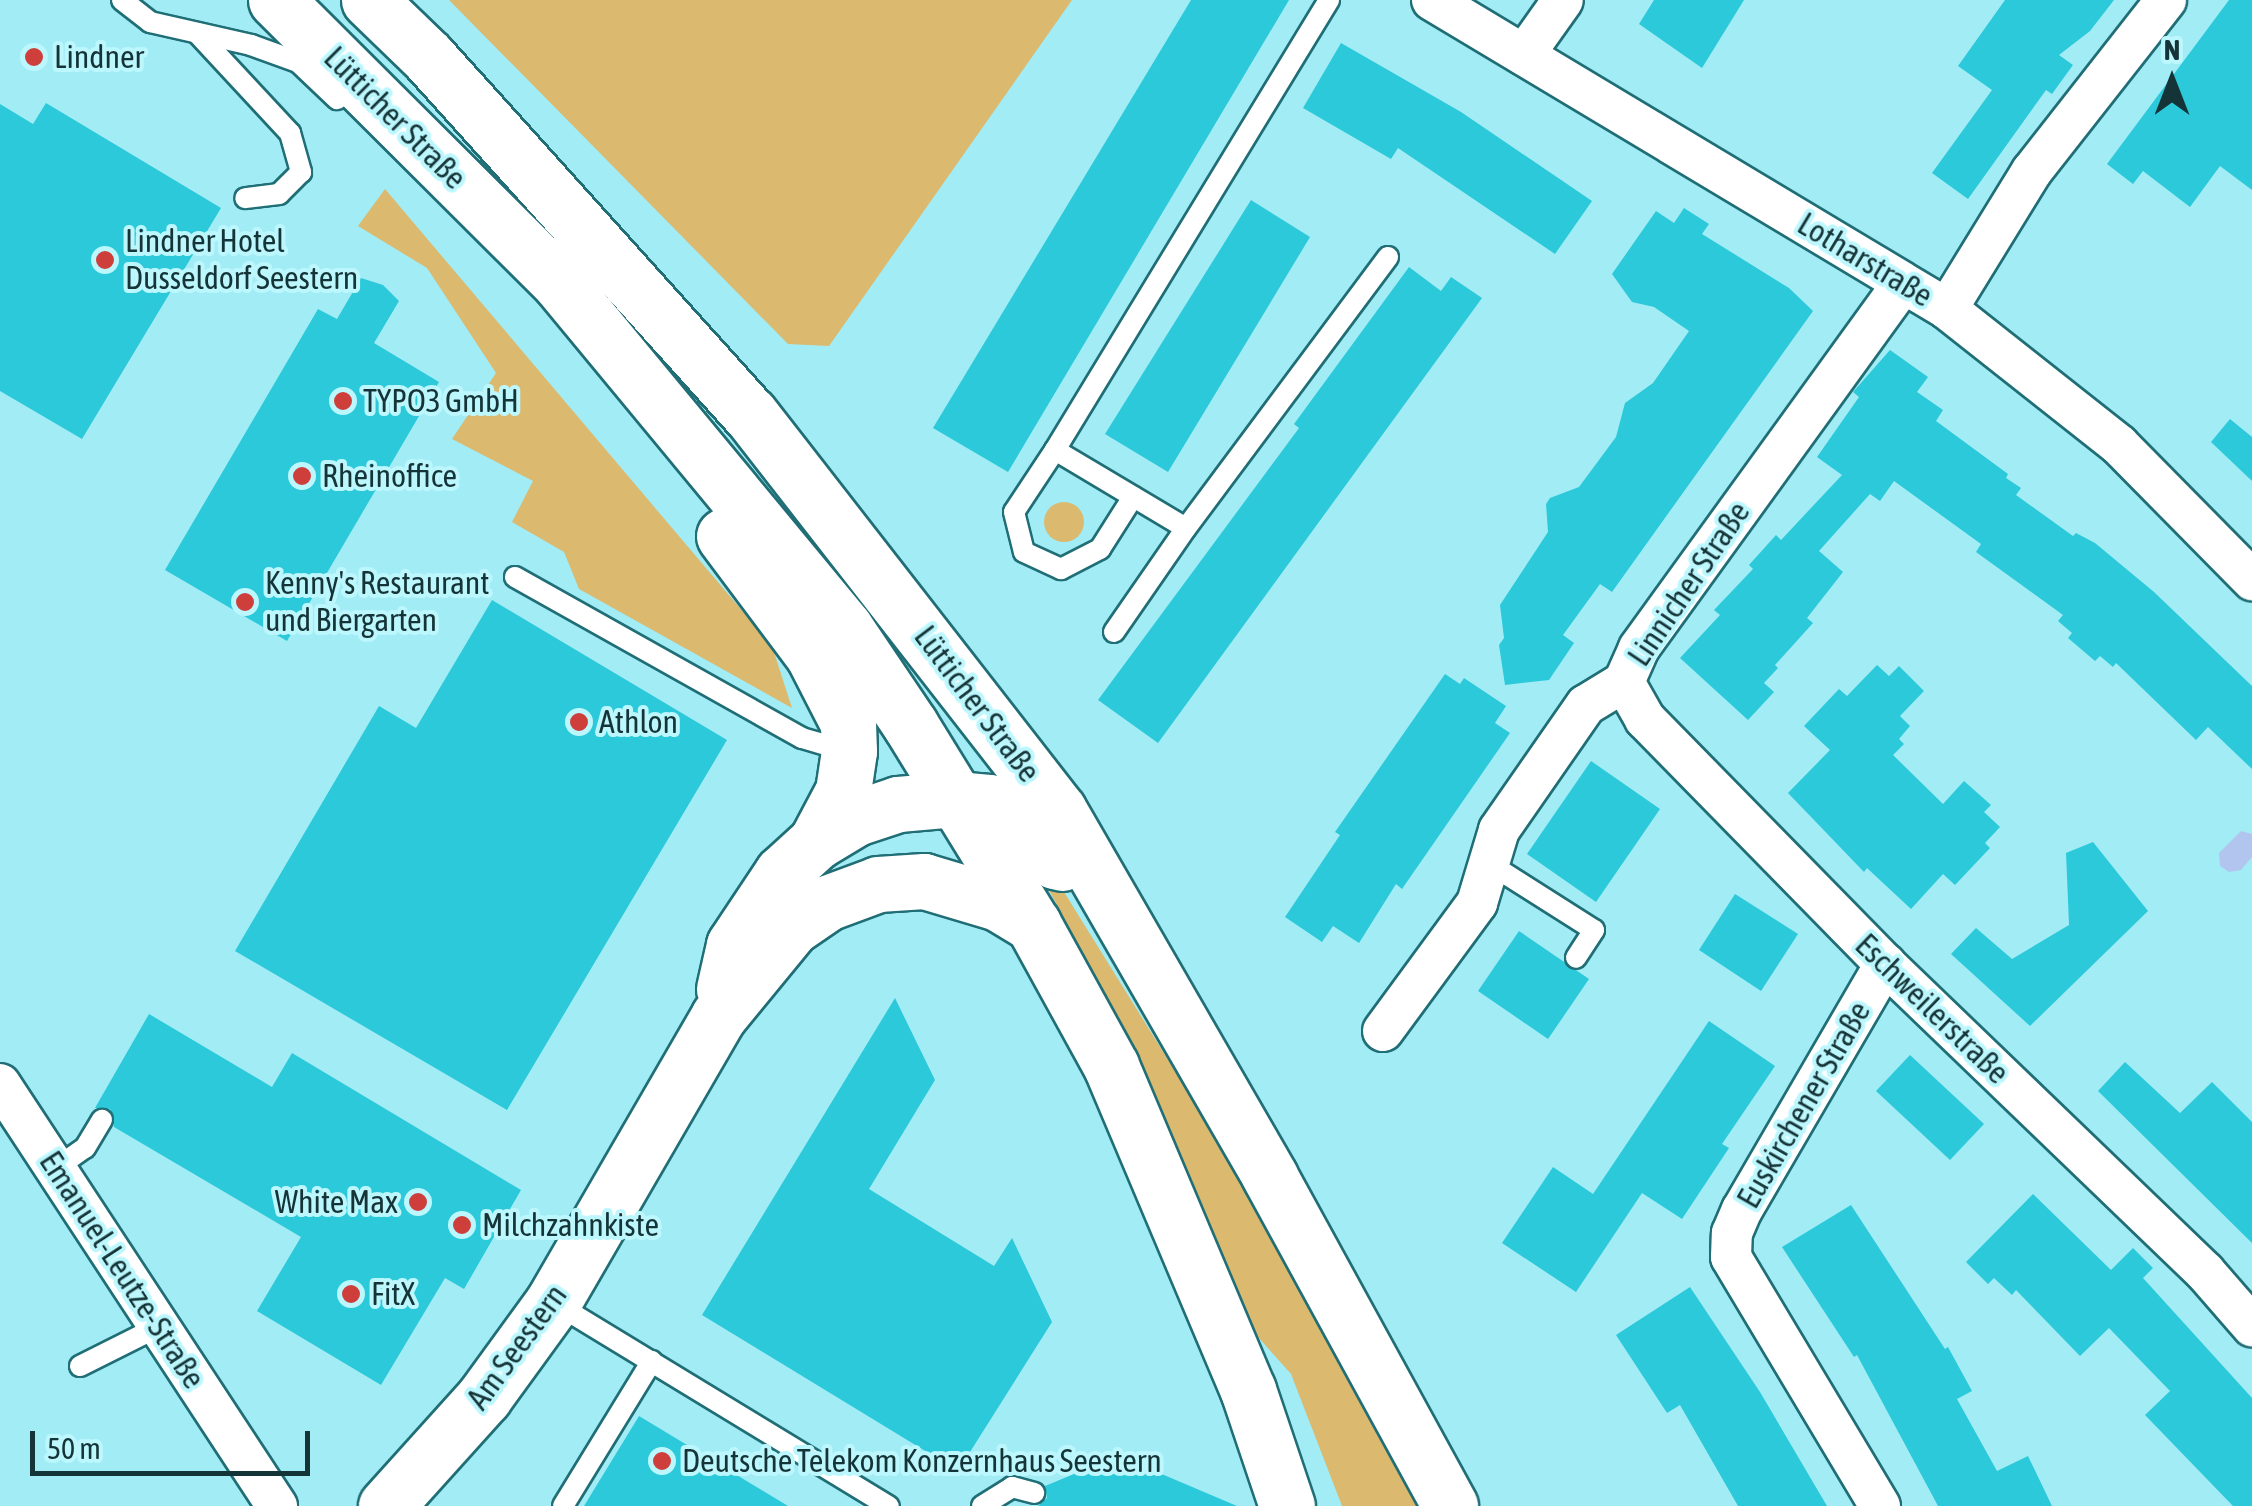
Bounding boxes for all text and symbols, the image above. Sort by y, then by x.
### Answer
north arrow [2122,30,2222,130]
text: N [2164,34,2180,66]
place label: Lindner [54,38,144,76]
street label: Lütticher Straße [316,39,474,197]
marker: Lindner [23,46,45,68]
street label: Lotharstraße [1791,205,1939,315]
place label: Lindner Hotel Dusseldorf Seestern [125,223,358,298]
marker: Lindner Hotel Dusseldorf Seestern [94,249,116,271]
place label: TYPO3 GmbH [363,382,519,420]
marker: TYPO3 GmbH [332,390,354,412]
place label: Rheinoffice [322,457,457,495]
marker: Rheinoffice [291,465,313,487]
street label: Linnicher Straße [1620,495,1758,673]
place label: Kenny's Restaurant und Biergarten [265,565,490,640]
marker: Kenny's Restaurant und Biergarten [234,591,256,613]
street label: Lütticher Straße [906,618,1048,790]
place label: Athlon [599,703,678,741]
marker: Athlon [568,711,590,733]
street label: Eschweilerstraße [1847,926,2017,1092]
street label: Euskirchener Straße [1729,995,1879,1215]
street label: Emanuel-Leutze-Straße [31,1144,213,1396]
place label: White Max [275,1183,398,1221]
marker: White Max [407,1191,429,1213]
place label: Milchzahnkiste [482,1206,659,1244]
marker: Milchzahnkiste [451,1214,473,1236]
place label: FitX [371,1275,415,1313]
street label: Am Seestern [459,1277,575,1417]
marker: FitX [340,1283,362,1305]
scale bar [35,1411,315,1473]
text: 50 m [47,1431,101,1465]
place label: Deutsche Telekom Konzernhaus Seestern [682,1442,1162,1480]
marker: Deutsche Telekom Konzernhaus Seestern [651,1450,673,1472]

